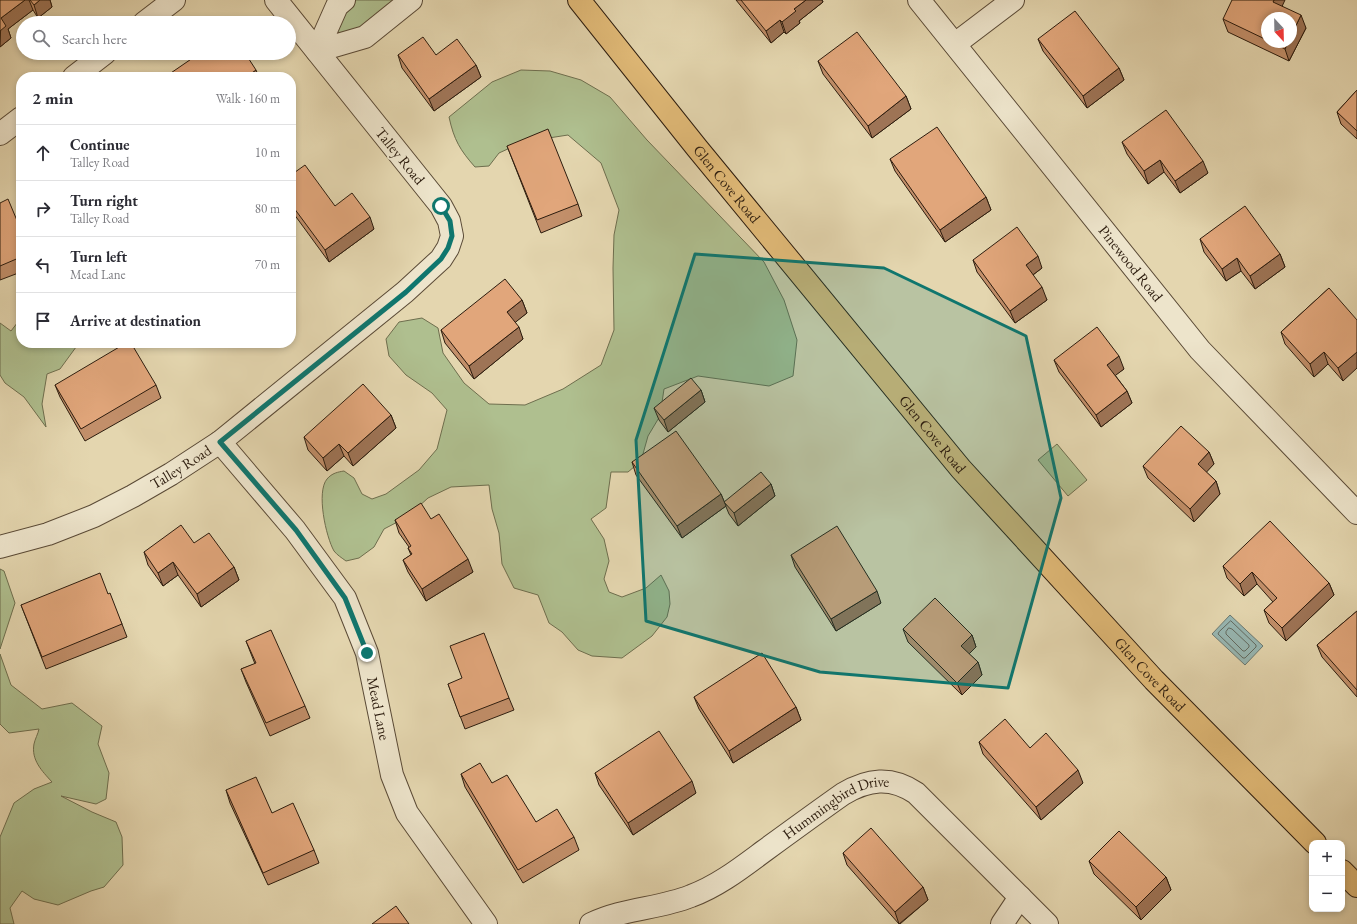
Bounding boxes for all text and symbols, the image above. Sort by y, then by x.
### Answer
north arrow [1261,12,1297,48]
search box [16,16,296,60]
icon: search [30,27,52,49]
text: Search here [62,29,127,48]
text: 2 min [32,87,73,109]
text: Walk · 160 m [216,90,280,107]
street label: Talley Road [371,123,430,189]
text: Continue [70,135,130,154]
street label: Glen Cove Road [689,141,765,227]
icon: ahead [32,142,54,164]
text: 10 m [255,144,280,161]
text: Talley Road [70,154,129,171]
text: Turn right [70,191,138,210]
route start [432,197,450,215]
icon: right [32,198,54,220]
text: 80 m [255,200,280,217]
text: Talley Road [70,210,129,227]
street label: Pinewood Road [1095,221,1168,306]
text: Turn left [70,247,127,266]
icon: left [32,254,54,276]
text: 70 m [255,256,280,273]
text: Mead Lane [70,266,126,283]
icon: arrive [32,310,54,332]
text: Arrive at destination [70,311,201,330]
street label: Glen Cove Road [895,391,971,477]
street label: Talley Road [147,440,215,493]
street label: Glen Cove Road [1110,633,1190,716]
route end [358,644,376,662]
street label: Mead Lane [363,675,395,742]
street label: Hummingbird Drive [779,771,890,843]
map controls [1309,840,1345,912]
button: + [1309,840,1345,876]
button: − [1309,876,1345,912]

